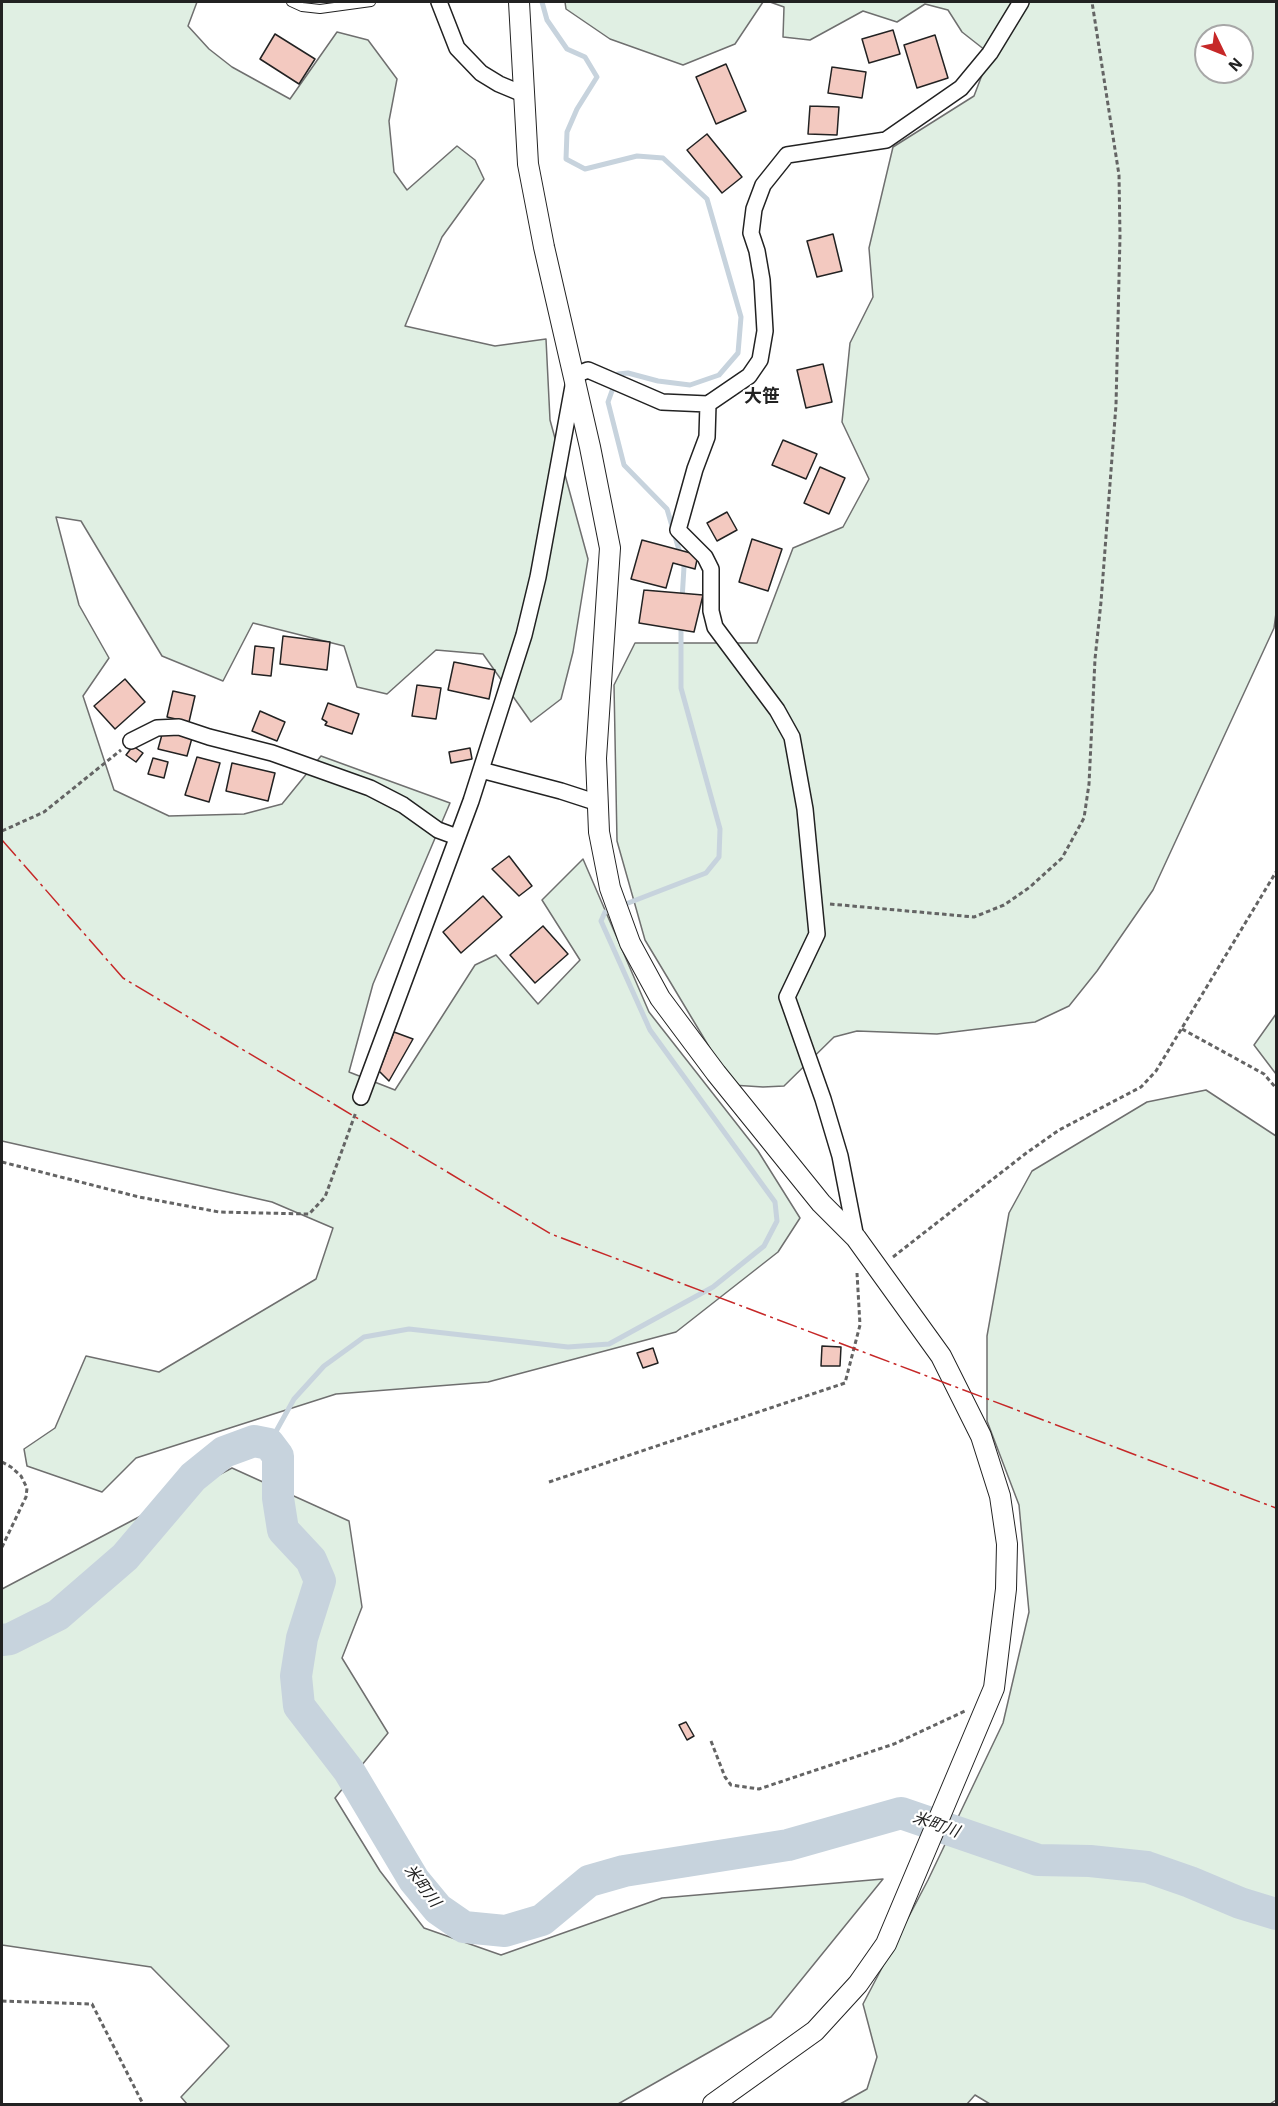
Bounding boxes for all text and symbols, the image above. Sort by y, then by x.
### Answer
north arrow [1194,24,1254,84]
text: N [1224,54,1247,76]
district label: 大笹 [744,386,780,408]
water label: 米町川 [910,1808,962,1842]
water label: 米町川 [400,1861,444,1911]

